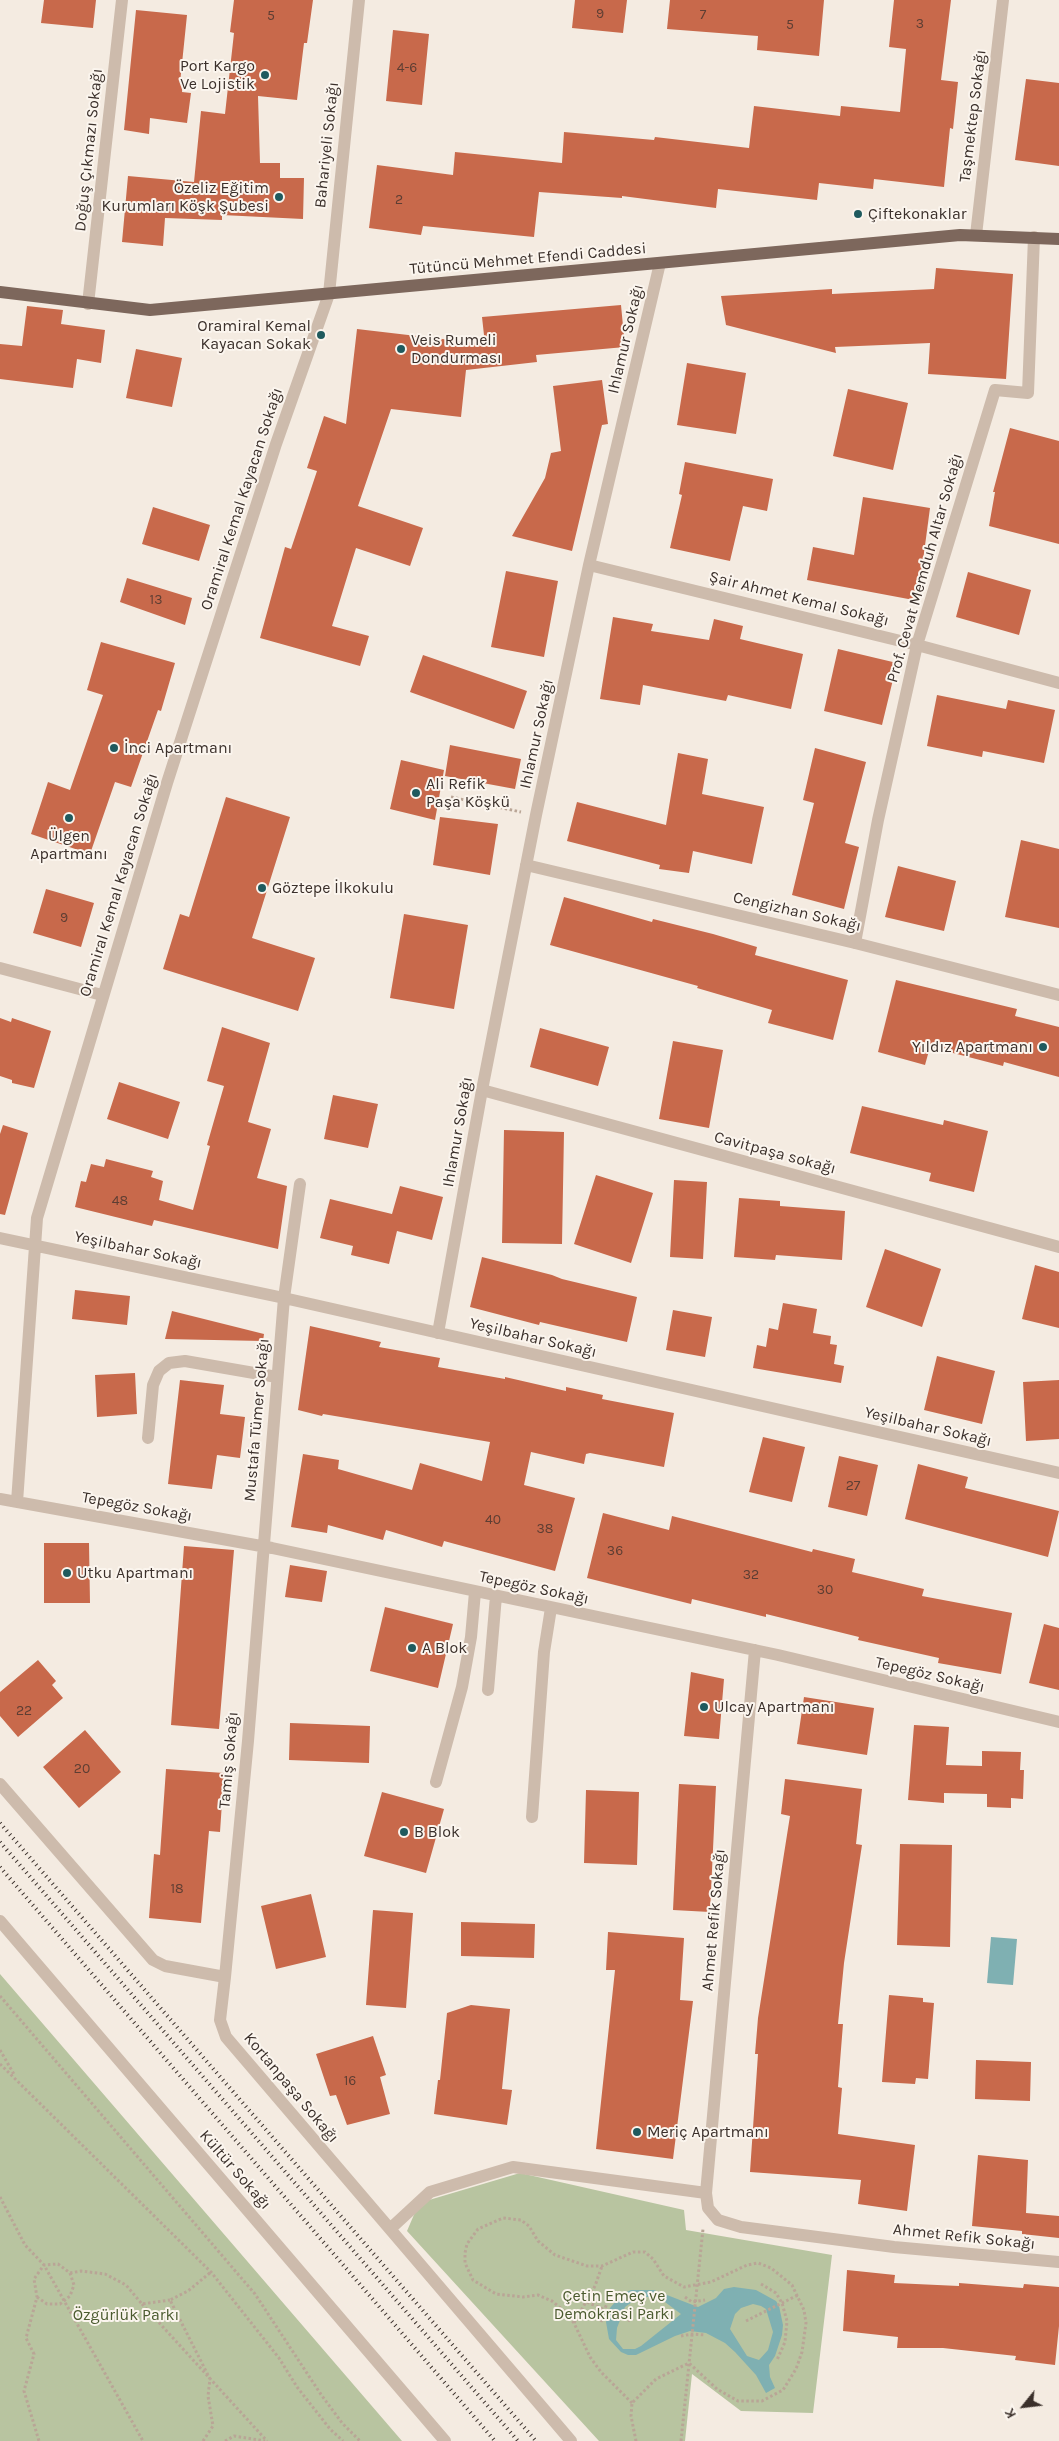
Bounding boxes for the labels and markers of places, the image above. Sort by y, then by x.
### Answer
place label: Port Kargo Ve Lojistik [180,56,255,94]
marker: Port Kargo Ve Lojistik [259,69,271,81]
place label: Özeliz Eğitim Kurumları Köşk Şubesi [102,178,269,216]
marker: Özeliz Eğitim Kurumları Köşk Şubesi [273,191,285,203]
place label: Çiftekonaklar [868,204,967,224]
marker: Çiftekonaklar [852,208,864,220]
place label: Oramiral Kemal Kayacan Sokak [197,316,311,354]
marker: Oramiral Kemal Kayacan Sokak [315,329,327,341]
place label: Veis Rumeli Dondurması [411,330,502,368]
marker: Veis Rumeli Dondurması [395,343,407,355]
place label: İnci Apartmanı [124,738,232,758]
marker: İnci Apartmanı [108,742,120,754]
place label: Ali Refik Paşa Köşkü [426,774,510,812]
marker: Ali Refik Paşa Köşkü [410,787,422,799]
marker: Ülgen Apartmanı [63,812,75,824]
place label: Ülgen Apartmanı [30,826,108,864]
place label: Göztepe İlkokulu [272,878,394,898]
marker: Göztepe İlkokulu [256,882,268,894]
place label: Yıldız Apartmanı [912,1037,1033,1057]
marker: Yıldız Apartmanı [1037,1041,1049,1053]
place label: Utku Apartmanı [77,1563,193,1583]
marker: Utku Apartmanı [61,1567,73,1579]
place label: A Blok [422,1638,467,1658]
marker: A Blok [406,1642,418,1654]
place label: Ulcay Apartmanı [714,1697,835,1717]
marker: Ulcay Apartmanı [698,1701,710,1713]
place label: B Blok [414,1822,460,1842]
marker: B Blok [398,1826,410,1838]
place label: Meriç Apartmanı [647,2122,769,2142]
marker: Meriç Apartmanı [631,2126,643,2138]

